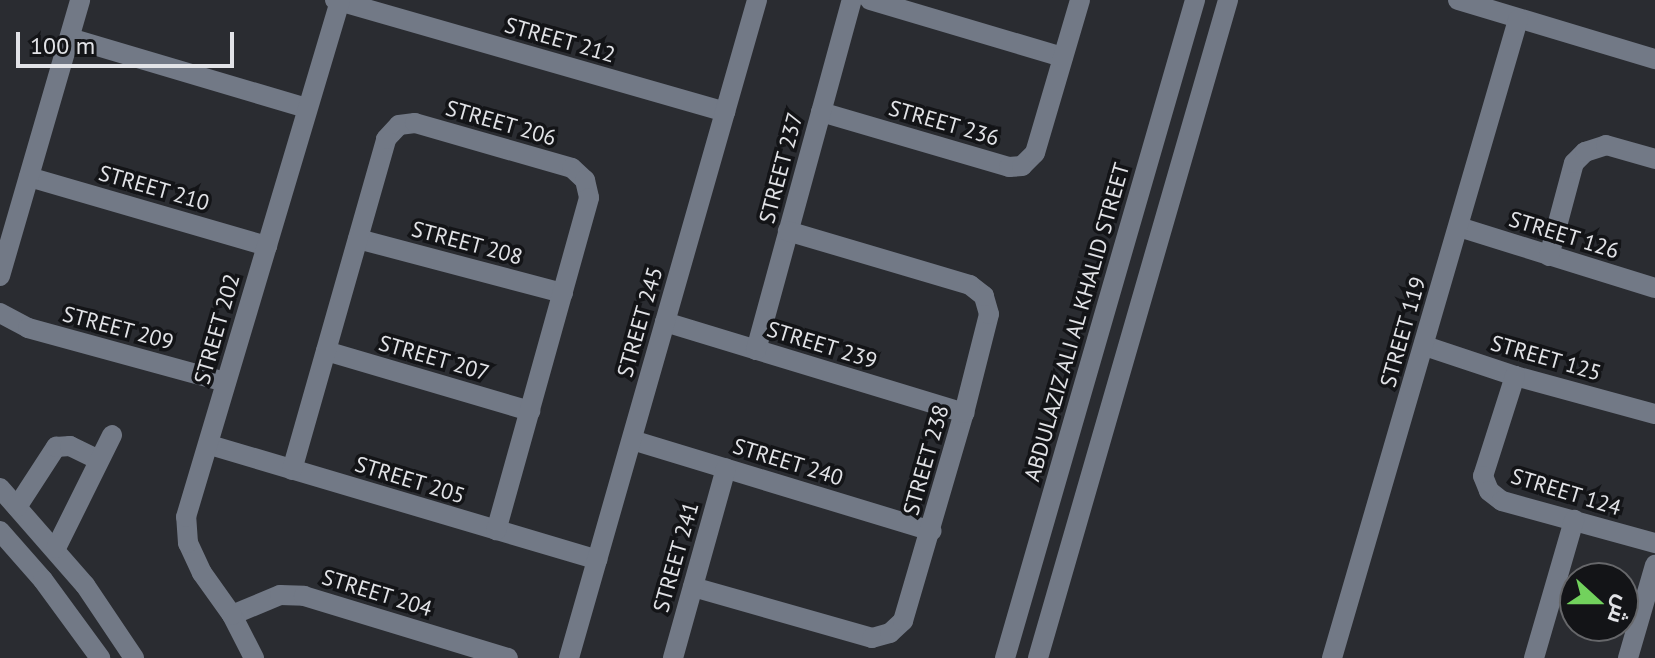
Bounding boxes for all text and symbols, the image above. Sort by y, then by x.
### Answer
street label: STREET 212 [501,12,619,68]
scale bar [20,16,238,66]
text: 100 m [30,30,95,61]
street label: STREET 206 [442,95,560,151]
street label: STREET 236 [885,95,1003,151]
street label: STREET 237 [753,109,809,227]
street label: ABDULAZIZ ALI AL KHALID STREET [1018,158,1136,486]
street label: STREET 210 [95,160,213,216]
street label: STREET 126 [1505,206,1623,264]
street label: STREET 208 [408,215,526,271]
street label: STREET 245 [612,263,668,381]
street label: STREET 202 [189,270,245,388]
street label: STREET 119 [1375,273,1431,391]
street label: STREET 209 [59,300,177,356]
street label: STREET 239 [763,316,881,374]
street label: STREET 207 [375,330,493,386]
street label: STREET 125 [1487,330,1605,386]
street label: STREET 238 [898,401,954,519]
street label: STREET 240 [729,433,847,491]
street label: STREET 205 [351,451,469,509]
street label: STREET 124 [1507,463,1625,521]
street label: STREET 241 [648,498,704,616]
north arrow [1559,562,1639,642]
street label: STREET 204 [318,564,436,622]
text: ش [1601,592,1638,628]

